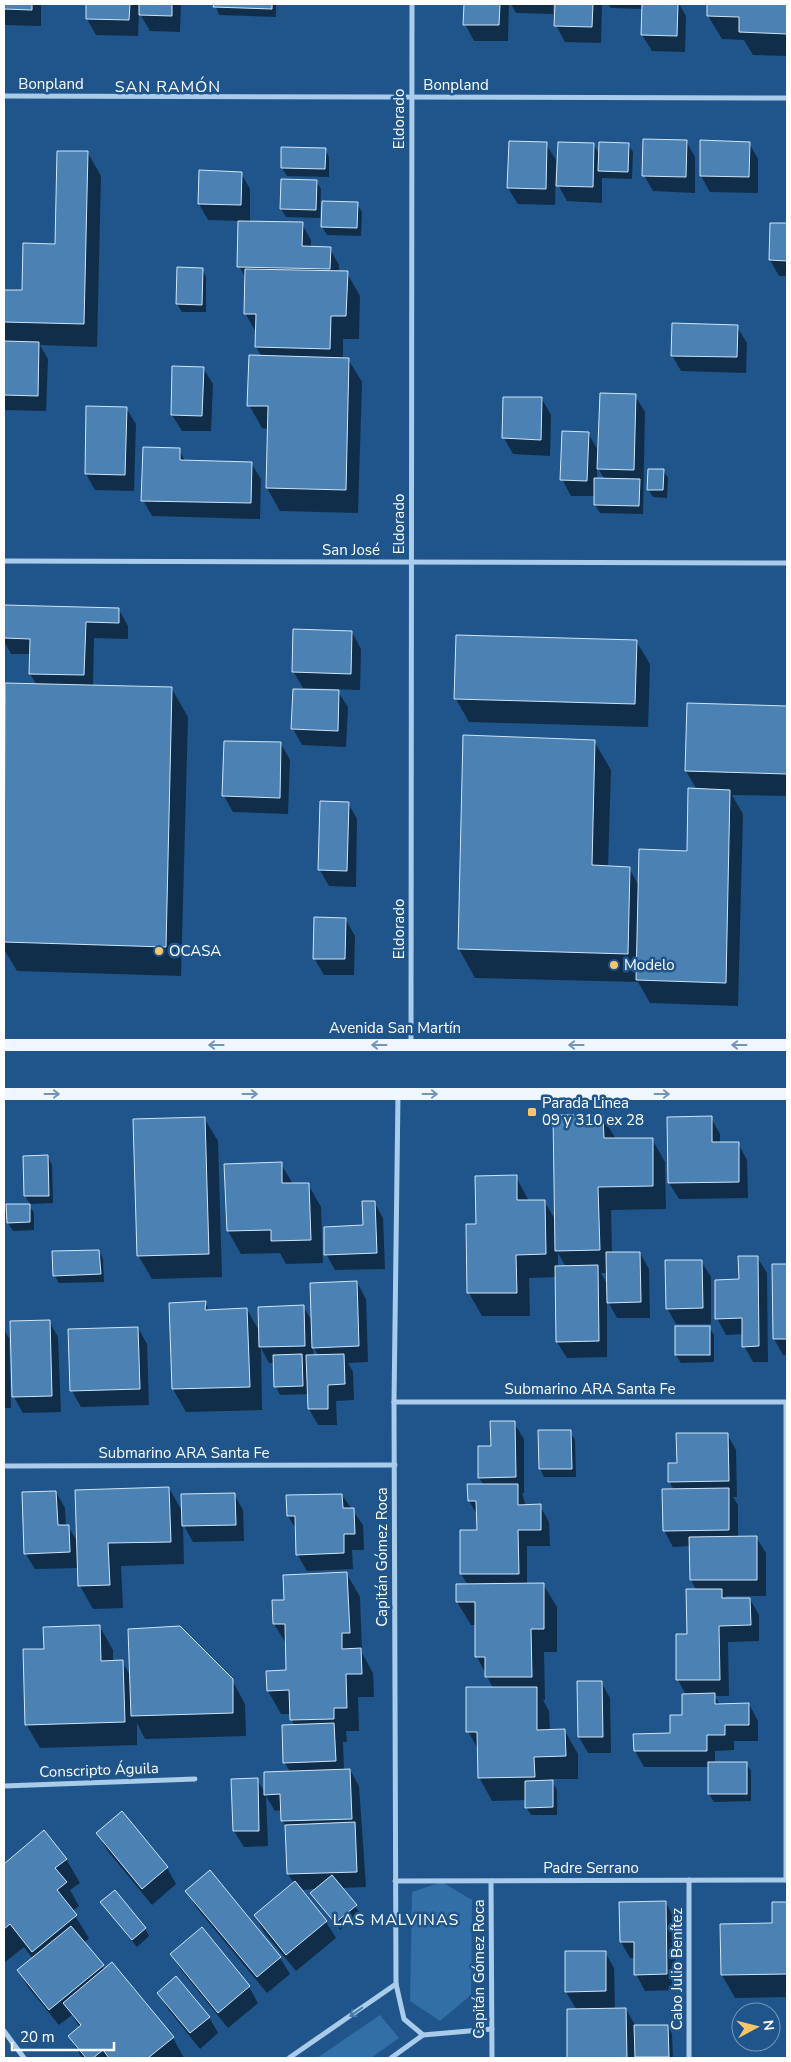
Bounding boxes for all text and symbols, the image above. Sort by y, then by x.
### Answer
street label: Bonpland [18,74,84,94]
street label: Bonpland [423,75,489,95]
district label: SAN RAMÓN [115,76,221,98]
street label: Eldorado [389,89,409,149]
street label: Eldorado [389,494,409,554]
street label: San José [322,540,380,560]
street label: Eldorado [389,899,409,959]
place label: OCASA [169,941,221,961]
marker: OCASA [153,945,165,957]
place label: Modelo [624,955,675,975]
marker: Modelo [608,959,620,971]
street label: Avenida San Martín [329,1018,461,1038]
one-way arrow [208,1040,224,1050]
one-way arrow [371,1040,387,1050]
one-way arrow [568,1040,584,1050]
one-way arrow [731,1040,747,1050]
one-way arrow [44,1089,60,1099]
one-way arrow [242,1089,258,1099]
one-way arrow [422,1089,438,1099]
one-way arrow [654,1089,670,1099]
place label: Parada Linea 09 y 310 ex 28 [542,1093,644,1130]
marker: Parada Linea 09 y 310 ex 28 [526,1106,538,1118]
street label: Submarino ARA Santa Fe [505,1379,676,1399]
street label: Submarino ARA Santa Fe [99,1443,270,1463]
street label: Capitán Gómez Roca [372,1487,392,1627]
street label: Conscripto Águila [39,1758,159,1782]
street label: Padre Serrano [543,1858,639,1878]
street label: Capitán Gómez Roca [469,1899,489,2039]
street label: Cabo Julio Benítez [667,1908,687,2030]
district label: LAS MALVINAS [333,1909,459,1931]
north arrow [731,2002,781,2052]
one-way arrow [349,2007,363,2017]
text: N [758,2019,778,2032]
scale bar [12,2020,115,2052]
text: 20 m [20,2027,55,2047]

